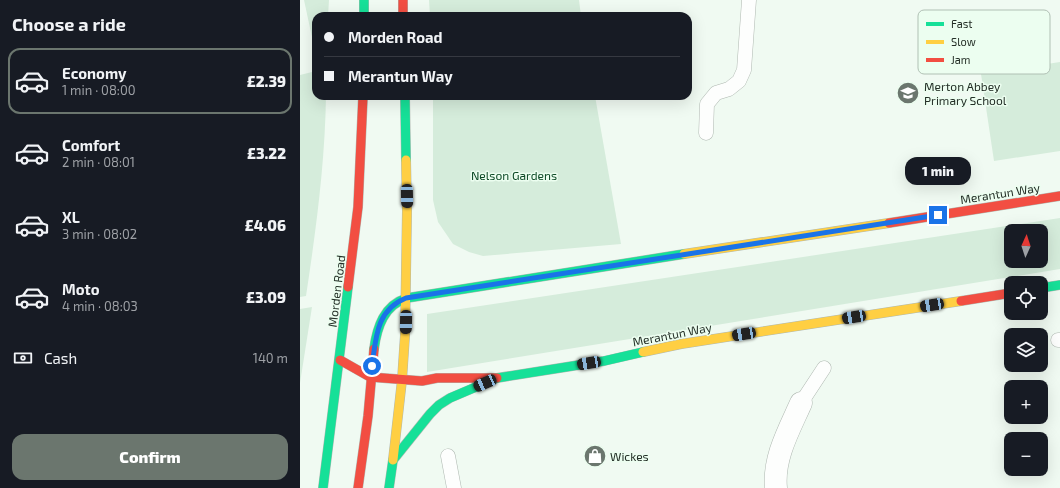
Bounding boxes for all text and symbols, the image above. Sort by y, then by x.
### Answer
legend [918,10,1050,74]
text: Choose a ride [12,13,126,35]
text: Fast [951,17,973,30]
text: Morden Road [348,28,443,46]
text: Slow [951,35,976,48]
text: Jam [951,53,970,66]
icon: car [14,63,50,99]
text: Economy [62,64,127,82]
text: Merantun Way [348,67,453,85]
text: £2.39 [247,72,286,90]
place label: Merton Abbey Primary School [924,79,1007,107]
school or university icon: Merton Abbey Primary School [895,80,921,106]
text: 1 min · 08:00 [62,82,136,98]
icon: car [14,135,50,171]
text: Comfort [62,136,120,154]
text: £3.22 [247,144,286,162]
text: 2 min · 08:01 [62,154,135,170]
callout: 1 min [905,157,971,185]
text: 1 min [922,163,954,179]
park label: Nelson Gardens [471,168,557,182]
street label: Merantun Way [959,180,1041,206]
car [401,184,413,208]
route end [929,206,947,224]
icon: car [14,207,50,243]
text: XL [62,208,80,226]
text: £4.06 [245,216,286,234]
north arrow [1004,224,1048,268]
map controls [1004,224,1048,476]
text: 3 min · 08:02 [62,226,137,242]
street label: Morden Road [325,254,347,328]
button: locate [1004,276,1048,320]
icon: car [14,279,50,315]
text: Moto [62,280,100,298]
text: £3.09 [246,288,286,306]
car [919,297,945,313]
text: 4 min · 08:03 [62,298,138,314]
car [841,309,867,325]
car [400,310,412,334]
street label: Merantun Way [631,319,713,349]
car [731,326,757,342]
button: layers [1004,328,1048,372]
icon: cash [12,347,34,369]
text: Cash [44,349,77,367]
text: 140 m [253,350,288,366]
car [576,355,602,371]
route start [363,357,381,375]
car [472,373,498,393]
button: + [1004,380,1048,424]
button: − [1004,432,1048,476]
button: Confirm [12,434,288,480]
shop icon: Wickes [582,443,608,469]
place label: Wickes [610,449,649,463]

